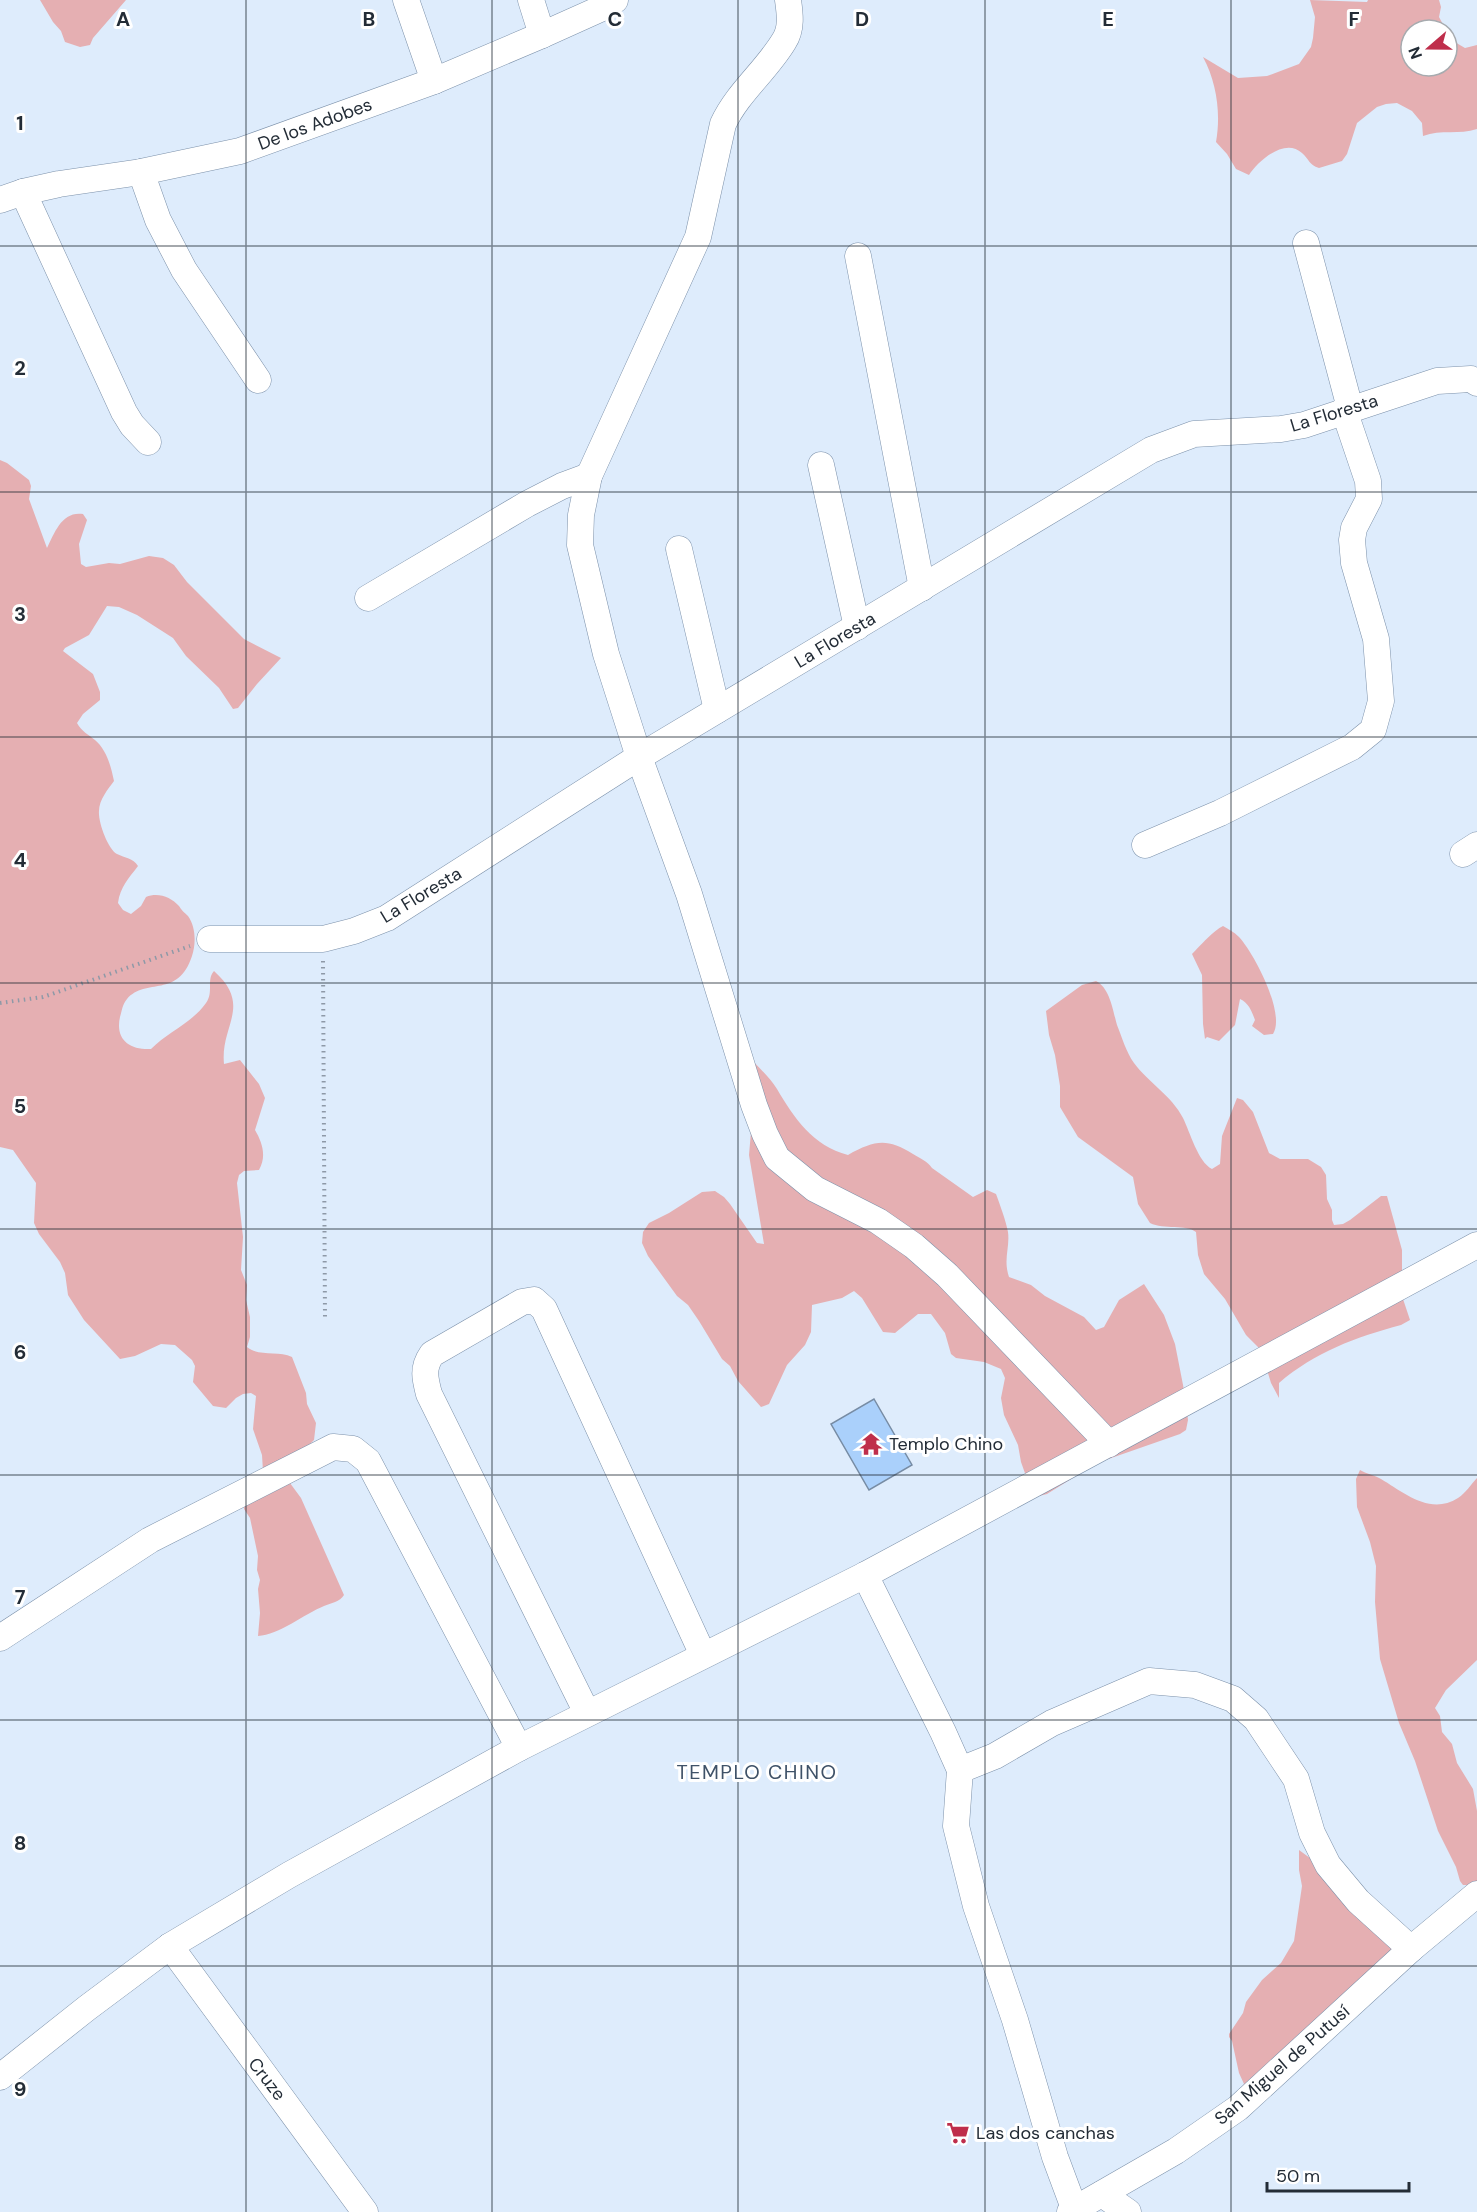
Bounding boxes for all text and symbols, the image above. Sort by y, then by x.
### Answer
text: A [116,6,130,32]
text: B [363,6,375,32]
text: C [608,6,622,32]
text: D [855,6,869,32]
text: E [1102,6,1114,32]
text: F [1348,6,1360,32]
north arrow [1399,18,1459,78]
text: N [1404,44,1427,62]
street label: De los Adobes [255,92,375,156]
text: 1 [16,110,24,136]
text: 2 [14,355,26,381]
street label: La Floresta [1287,388,1381,438]
text: 3 [14,601,26,627]
street label: La Floresta [790,606,880,674]
text: 4 [14,847,27,873]
street label: La Floresta [376,861,466,929]
text: 5 [14,1093,26,1119]
text: 6 [14,1339,26,1365]
temple icon: Templo Chino [858,1431,884,1457]
place label: Templo Chino [889,1432,1003,1456]
text: 7 [15,1584,26,1610]
district label: TEMPLO CHINO [677,1759,837,1785]
text: 8 [14,1830,26,1856]
street label: San Miguel de Putusí [1209,2000,1355,2130]
street label: Cruze [243,2053,291,2105]
text: 9 [14,2076,26,2102]
supermarket icon: Las dos canchas [945,2120,971,2146]
place label: Las dos canchas [976,2121,1115,2145]
scale bar [1267,2155,1410,2193]
text: 50 m [1276,2164,1320,2188]

